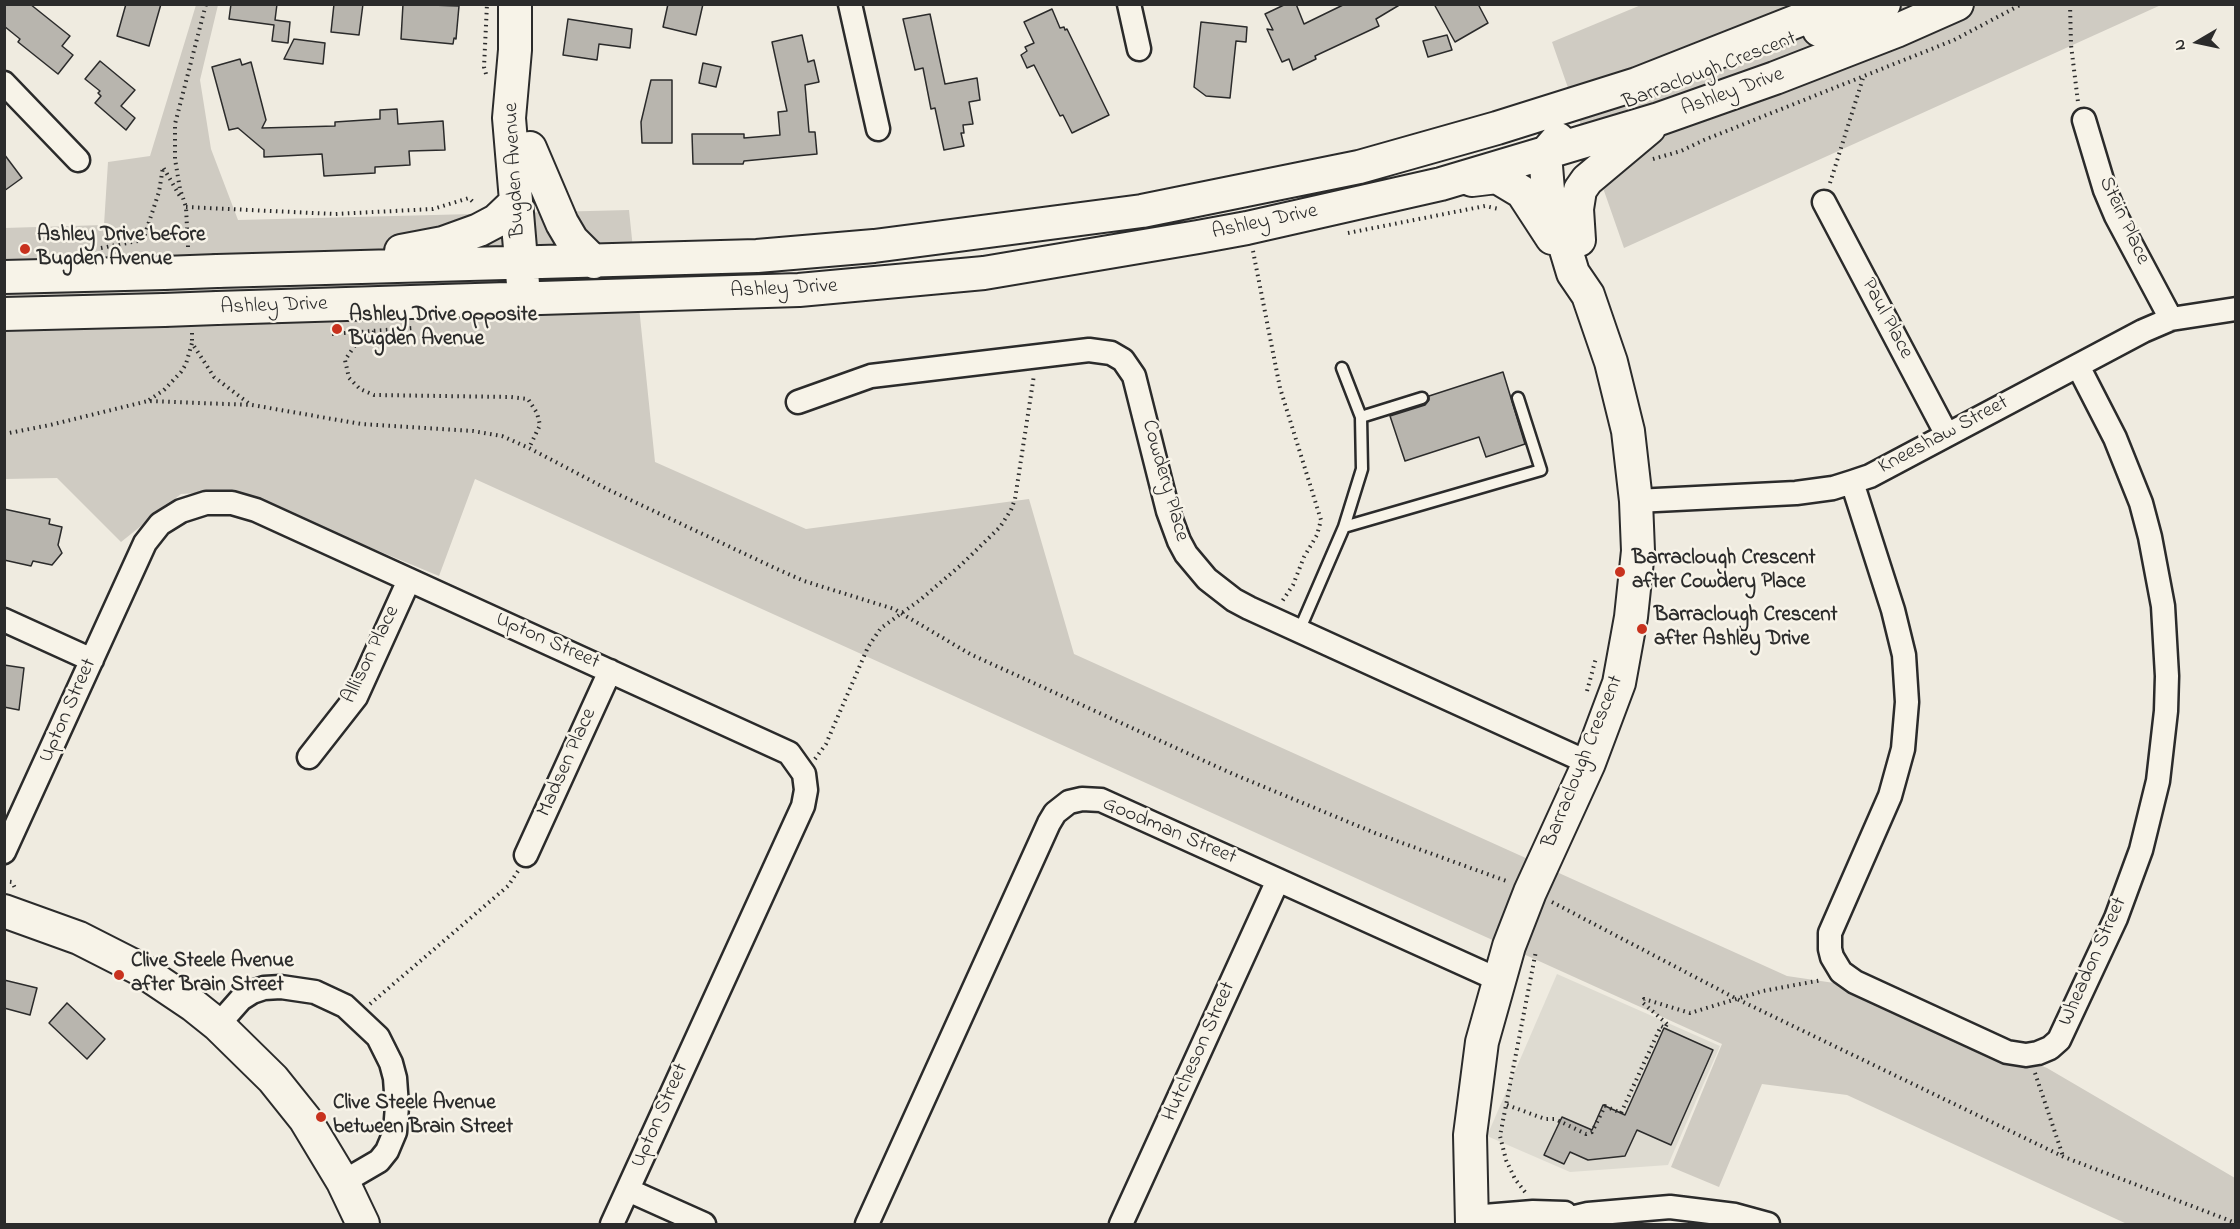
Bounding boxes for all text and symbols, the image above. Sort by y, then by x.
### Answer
north arrow [2168,12,2228,72]
street label: Barraclough Crescent [1620,27,1800,117]
text: N [2168,38,2193,52]
street label: Ashley Drive [1678,63,1788,123]
street label: Bugden Avenue [500,102,532,238]
street label: Stein Place [2092,173,2154,269]
street label: Ashley Drive [1210,200,1320,246]
place label: Ashley Drive before Bugden Avenue [37,224,205,274]
marker: Ashley Drive before Bugden Avenue [18,242,32,256]
street label: Paul Place [1854,274,1918,364]
street label: Ashley Drive [730,275,838,305]
street label: Ashley Drive [220,293,328,321]
place label: Ashley Drive opposite Bugden Avenue [349,304,537,354]
marker: Ashley Drive opposite Bugden Avenue [330,322,344,336]
street label: Kneeshaw Street [1875,391,2013,481]
street label: Cowdery Place [1135,417,1193,545]
place label: Barraclough Crescent after Cowdery Place [1632,547,1816,597]
marker: Barraclough Crescent after Cowdery Place [1613,565,1627,579]
street label: Allison Place [338,602,406,708]
place label: Barraclough Crescent after Ashley Drive [1654,604,1838,654]
street label: Upton Street [491,608,603,676]
marker: Barraclough Crescent after Ashley Drive [1635,622,1649,636]
street label: Upton Street [35,655,103,767]
street label: Barraclough Crescent [1538,672,1630,852]
street label: Madsen Place [533,705,603,821]
street label: Goodman Street [1098,792,1240,872]
street label: Wheadon Street [2054,894,2134,1030]
place label: Clive Steele Avenue after Brain Street [131,950,294,1000]
marker: Clive Steele Avenue after Brain Street [112,968,126,982]
street label: Hutcheson Street [1158,978,1242,1126]
street label: Upton Street [627,1060,695,1172]
place label: Clive Steele Avenue between Brain Street [333,1092,513,1142]
marker: Clive Steele Avenue between Brain Street [314,1110,328,1124]

